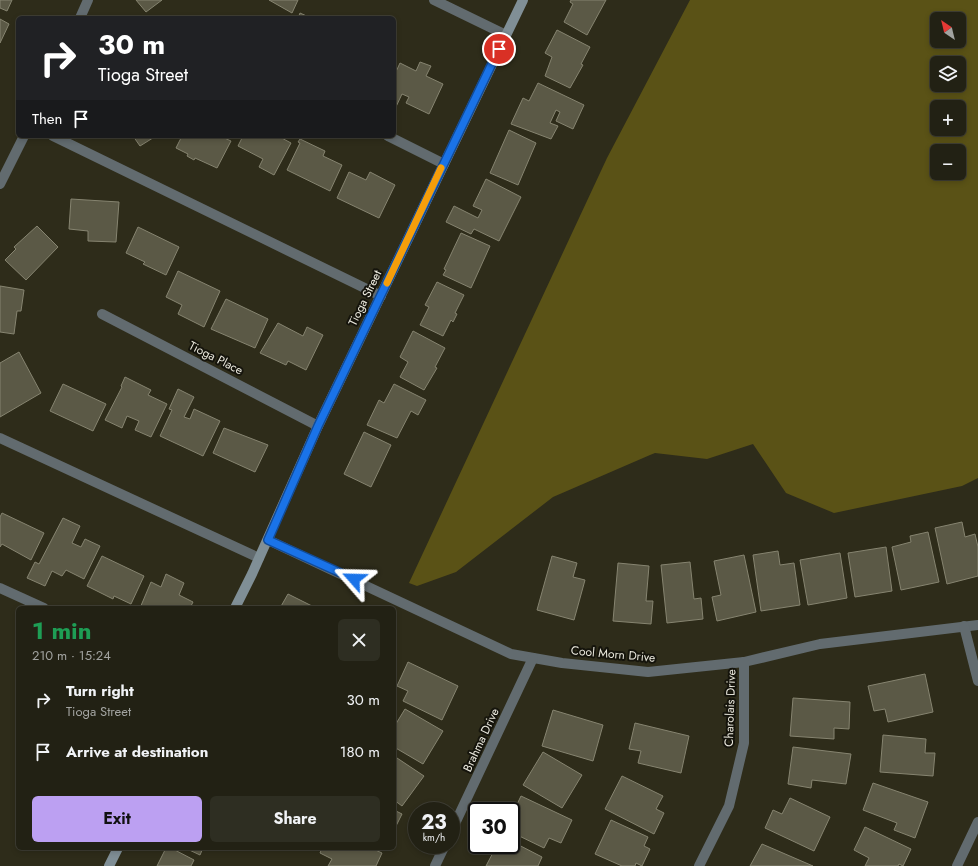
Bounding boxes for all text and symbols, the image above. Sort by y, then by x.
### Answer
north arrow [930,12,966,48]
map controls [930,12,966,180]
text: 30 m [98,24,165,65]
icon: right [32,32,84,84]
pin [482,32,516,66]
icon: arrive [488,38,510,60]
button: layers [930,56,966,92]
text: Tioga Street [98,62,188,88]
button: + [930,100,966,136]
text: Then [32,108,62,130]
icon: arrive [70,108,92,130]
button: − [930,144,966,180]
street label: Tioga Street [344,267,386,329]
street label: Tioga Place [186,337,246,379]
position arrow [333,558,375,600]
text: 1 min [32,613,92,648]
button: close [338,619,380,661]
street label: Cool Morn Drive [570,641,656,667]
text: 210 m · 15:24 [32,646,111,665]
street label: Charolais Drive [720,669,740,747]
text: Turn right [66,680,134,702]
icon: right [32,689,54,711]
text: 30 m [347,689,380,711]
text: Tioga Street [66,702,131,721]
street label: Brahma Drive [458,705,504,775]
icon: arrive [32,741,54,763]
text: Arrive at destination [66,741,208,763]
text: 180 m [340,741,380,763]
button: Exit [32,796,202,842]
button: Share [210,796,380,842]
speed limit sign: 30 [468,802,520,854]
text: 23 [421,808,447,837]
text: km/h [423,830,445,845]

